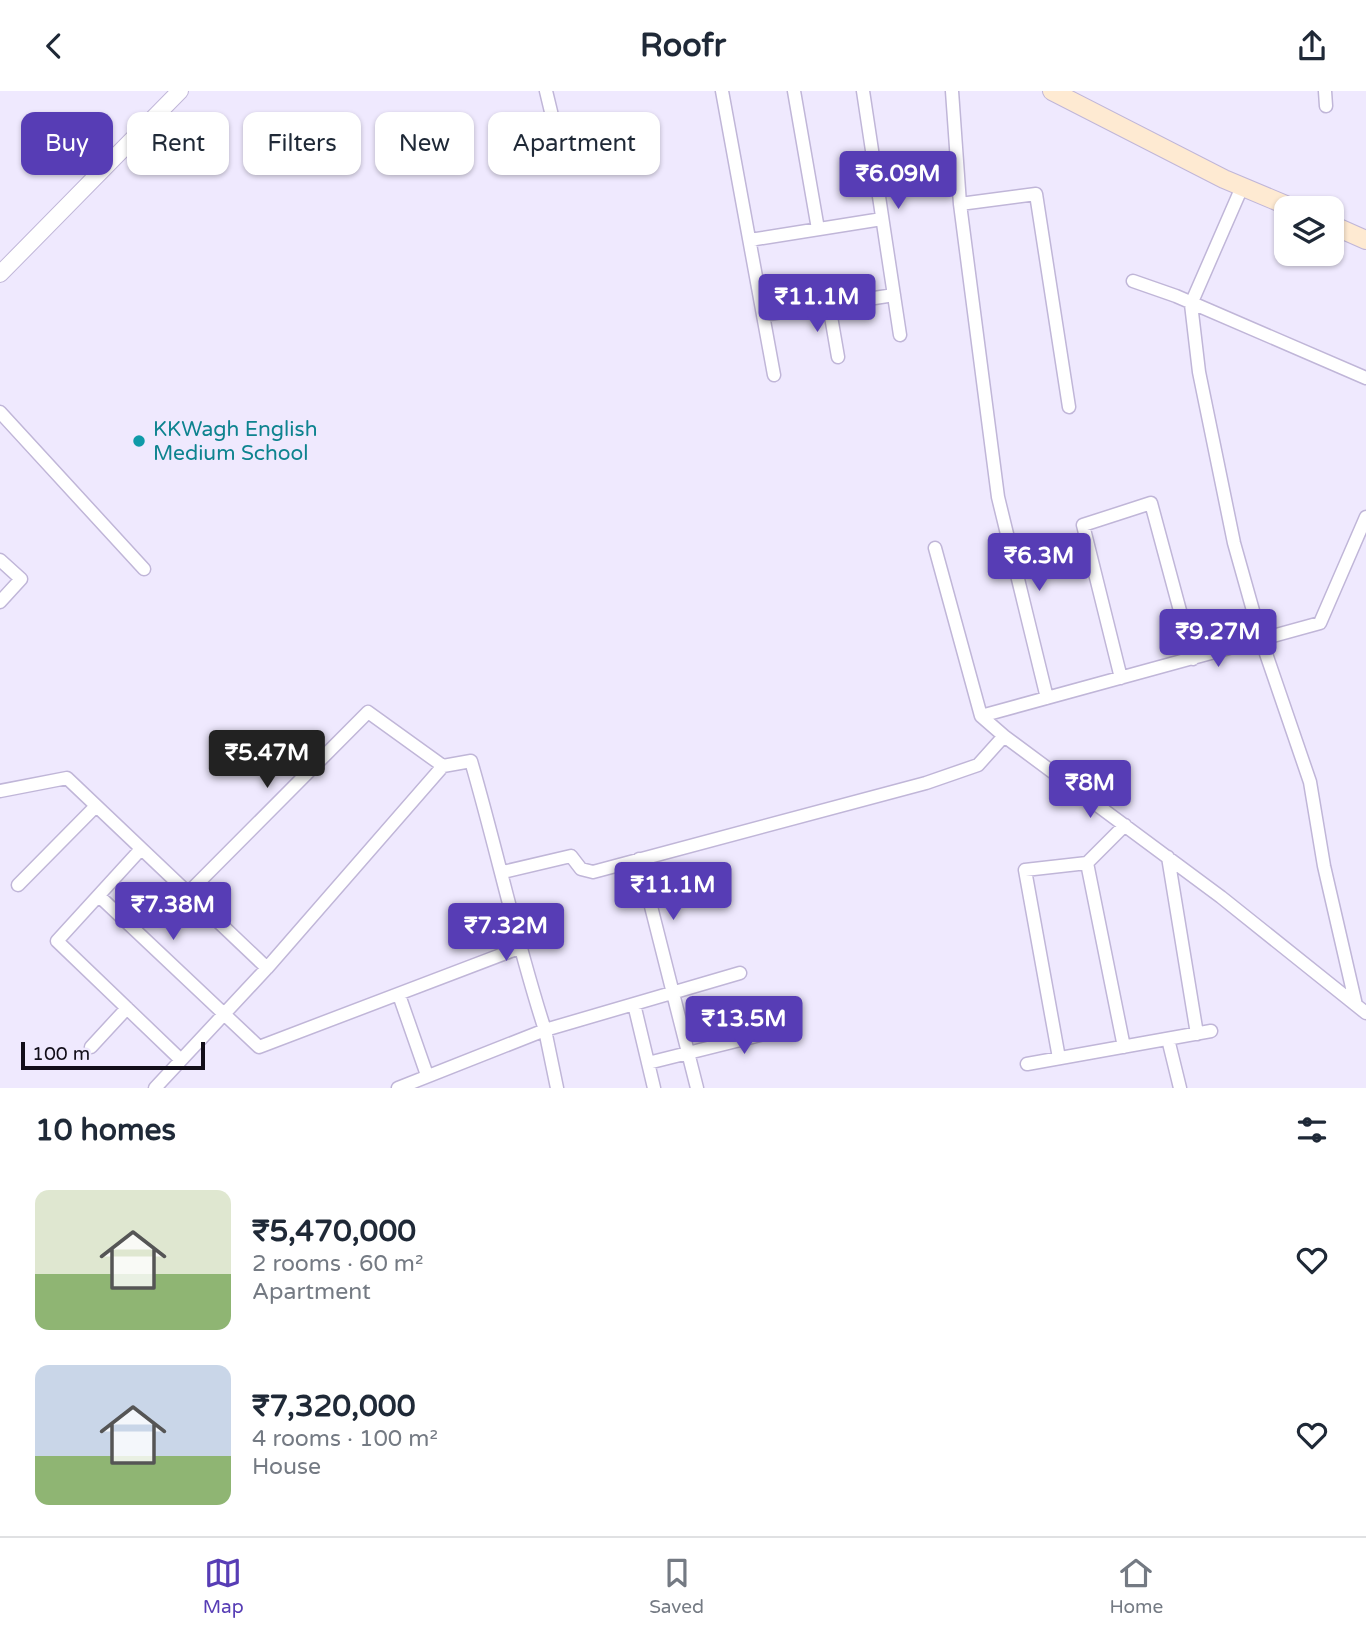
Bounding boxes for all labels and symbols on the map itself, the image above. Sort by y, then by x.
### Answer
pin: ₹6.09M [841,151,955,211]
pin: ₹11.1M [760,275,874,334]
place label: KKWagh English Medium School [153,417,317,466]
marker: KKWagh English Medium School [131,433,147,449]
pin: ₹6.3M [990,533,1088,593]
pin: ₹9.27M [1161,609,1275,669]
pin: ₹5.47M [210,731,324,790]
pin: ₹8M [1056,761,1124,820]
pin: ₹11.1M [616,863,730,922]
pin: ₹7.38M [116,883,230,942]
pin: ₹7.32M [449,903,563,963]
pin: ₹13.5M [687,997,801,1056]
scale bar [21,1039,205,1071]

